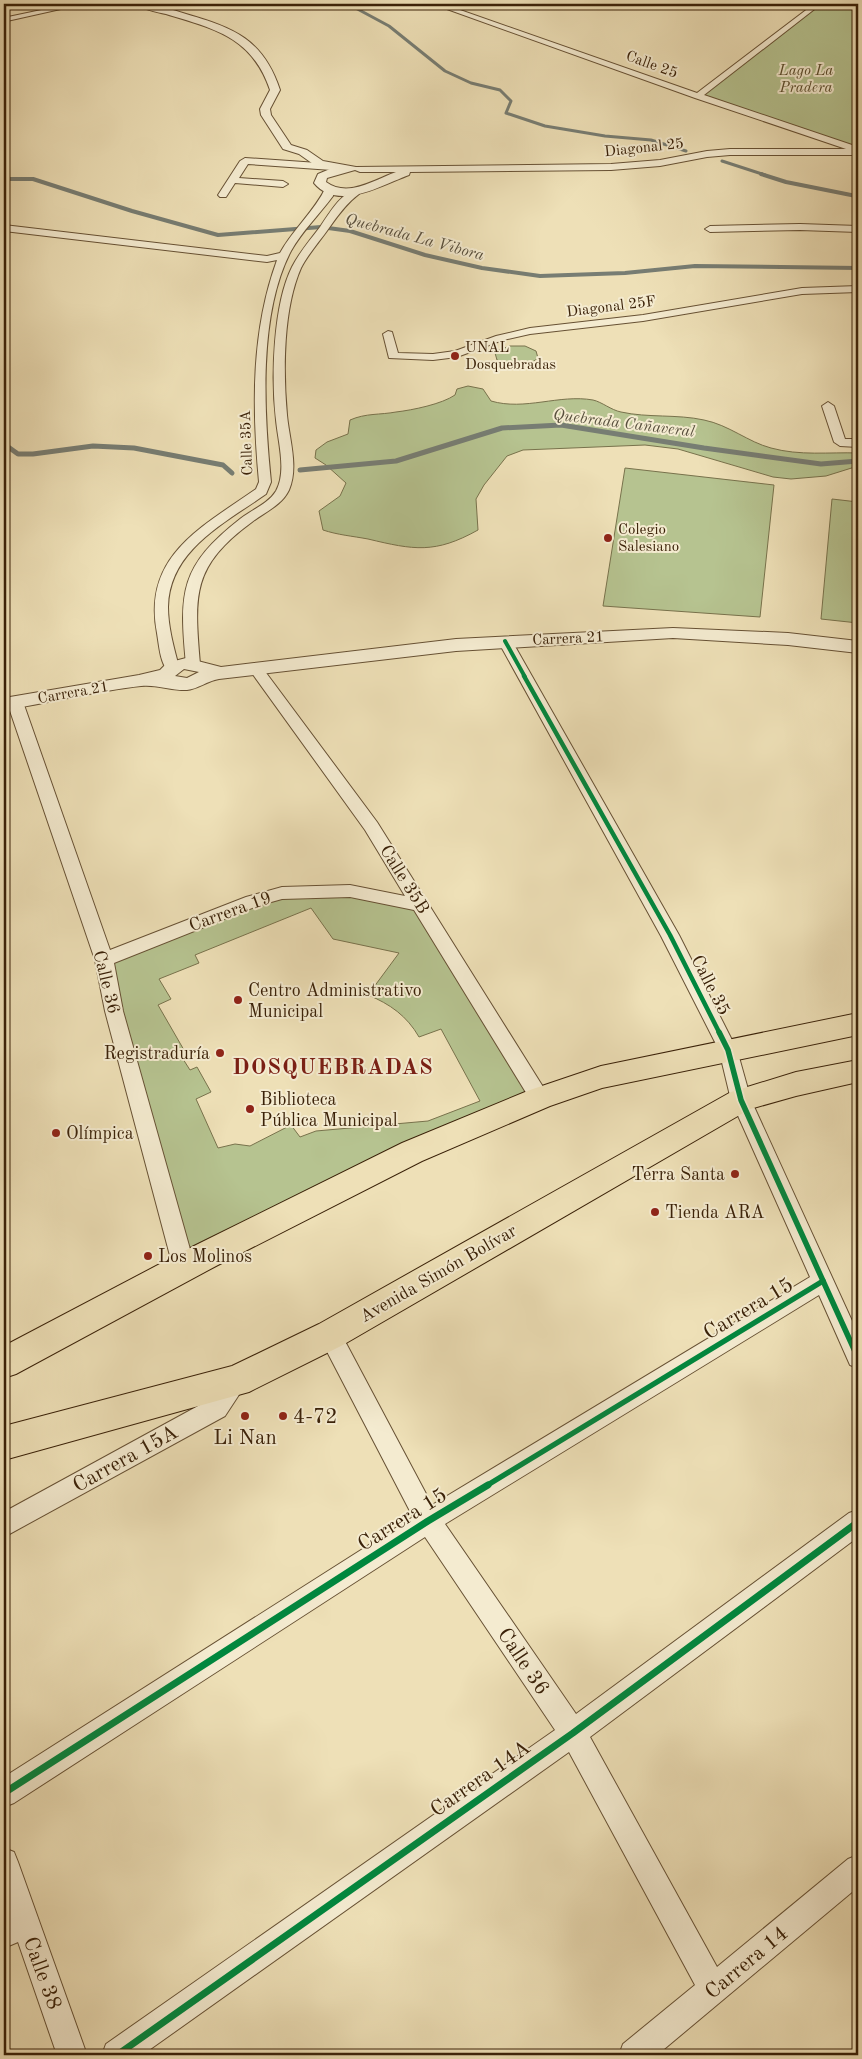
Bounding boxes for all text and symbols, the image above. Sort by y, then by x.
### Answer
street label: Calle 25 [624,49,679,82]
park label: Lago La Pradera [778,64,833,96]
street label: Diagonal 25 [604,137,685,160]
water label: Quebrada La Vibora [343,212,486,264]
street label: Diagonal 25F [566,295,657,320]
place label: UNAL Dosquebradas [465,341,556,373]
marker: UNAL Dosquebradas [449,350,461,362]
water label: Quebrada Cañaveral [552,407,696,441]
street label: Calle 35A [239,409,256,476]
place label: Colegio Salesiano [618,523,679,555]
marker: Colegio Salesiano [602,532,614,544]
street label: Carrera 21 [532,630,604,649]
street label: Carrera 21 [37,680,110,707]
street label: Calle 35B [376,842,432,917]
street label: Carrera 19 [187,889,274,935]
street label: Calle 36 [89,949,123,1016]
street label: Calle 35 [687,952,733,1018]
place label: Centro Administrativo Municipal [248,982,422,1021]
marker: Centro Administrativo Municipal [232,994,244,1006]
place label: Registraduría [104,1045,210,1063]
marker: Registraduría [214,1047,226,1059]
district label: DOSQUEBRADAS [232,1057,434,1079]
place label: Biblioteca Pública Municipal [260,1091,398,1130]
marker: Biblioteca Pública Municipal [244,1103,256,1115]
place label: Olímpica [66,1125,134,1143]
marker: Olímpica [50,1127,62,1139]
place label: Terra Santa [631,1166,725,1184]
marker: Terra Santa [729,1168,741,1180]
place label: Tienda ARA [665,1204,765,1222]
marker: Tienda ARA [649,1206,661,1218]
street label: Avenida Simón Bolívar [357,1221,521,1326]
place label: Los Molinos [158,1248,252,1266]
marker: Los Molinos [142,1250,154,1262]
street label: Carrera 15 [700,1274,797,1344]
place label: 4-72 [293,1407,337,1428]
marker: Li Nan [239,1410,251,1422]
marker: 4-72 [277,1410,289,1422]
street label: Carrera 15A [70,1422,182,1497]
place label: Li Nan [213,1428,277,1449]
street label: Carrera 15 [355,1485,451,1556]
street label: Calle 36 [493,1625,553,1699]
street label: Carrera 14A [427,1737,535,1821]
street label: Carrera 14 [702,1923,792,2004]
street label: Calle 38 [19,1934,64,2013]

